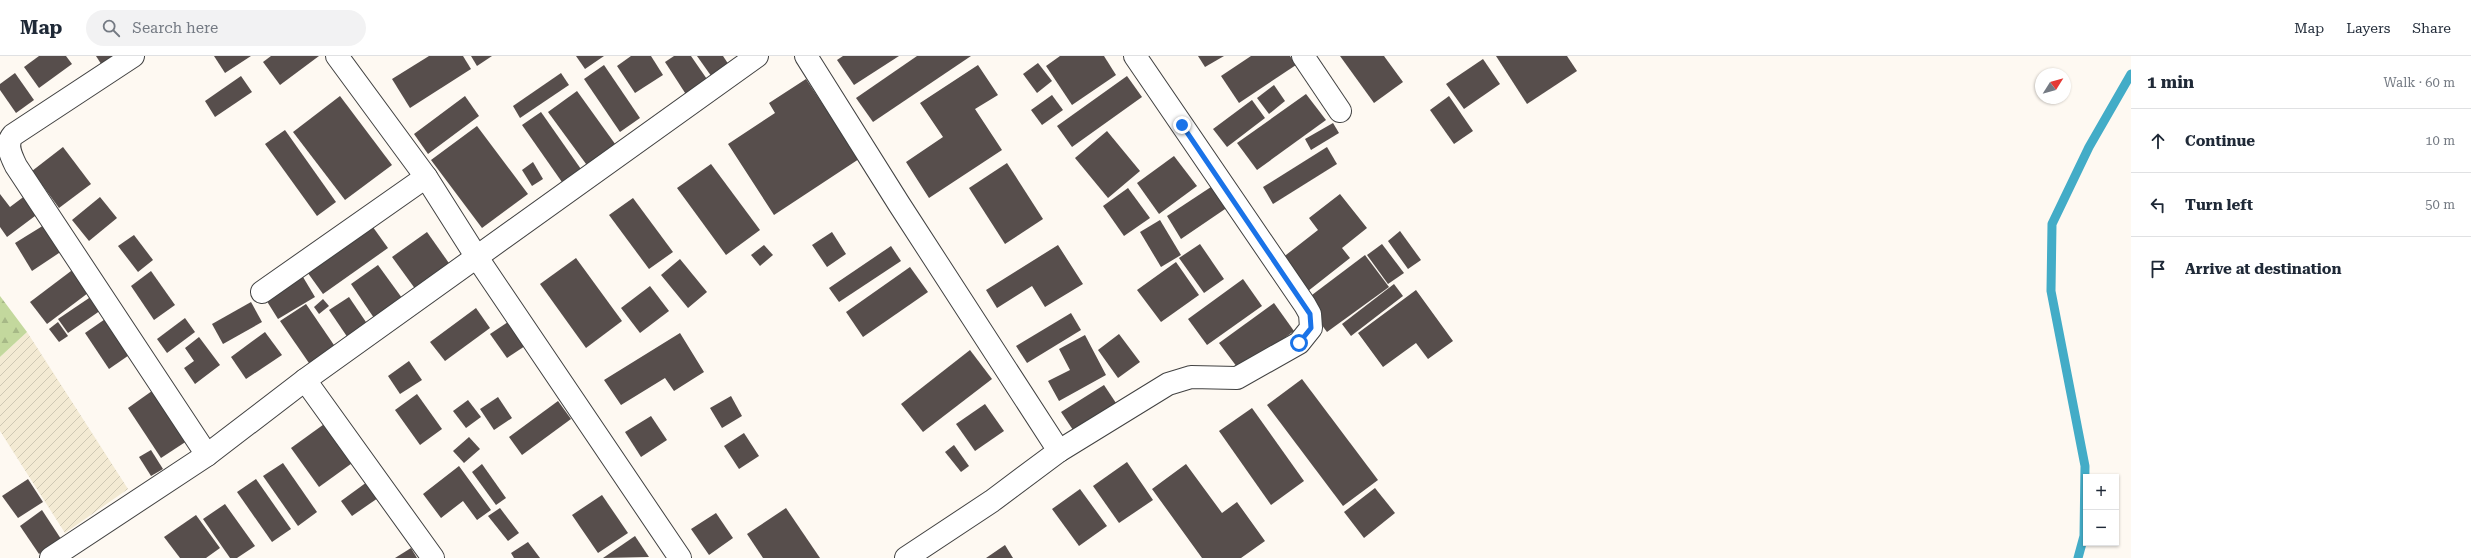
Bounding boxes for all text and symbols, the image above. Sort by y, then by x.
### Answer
search box [86,10,366,46]
text: Map [20,16,62,39]
icon: search [100,17,122,39]
text: Search here [132,19,218,37]
text: Map [2294,20,2324,36]
text: Layers [2346,20,2390,36]
text: Share [2412,20,2451,36]
north arrow [2035,68,2071,104]
text: 1 min [2147,72,2194,92]
text: Walk · 60 m [2383,75,2455,90]
route end [1173,116,1191,134]
icon: ahead [2147,130,2169,152]
text: Continue [2185,132,2255,150]
text: 10 m [2425,133,2455,148]
icon: left [2147,194,2169,216]
text: Turn left [2185,196,2253,214]
text: 50 m [2425,197,2455,212]
icon: arrive [2147,258,2169,280]
text: Arrive at destination [2185,260,2341,278]
route start [1290,334,1308,352]
map controls [2083,474,2119,546]
button: + [2083,474,2119,510]
button: − [2083,510,2119,546]

